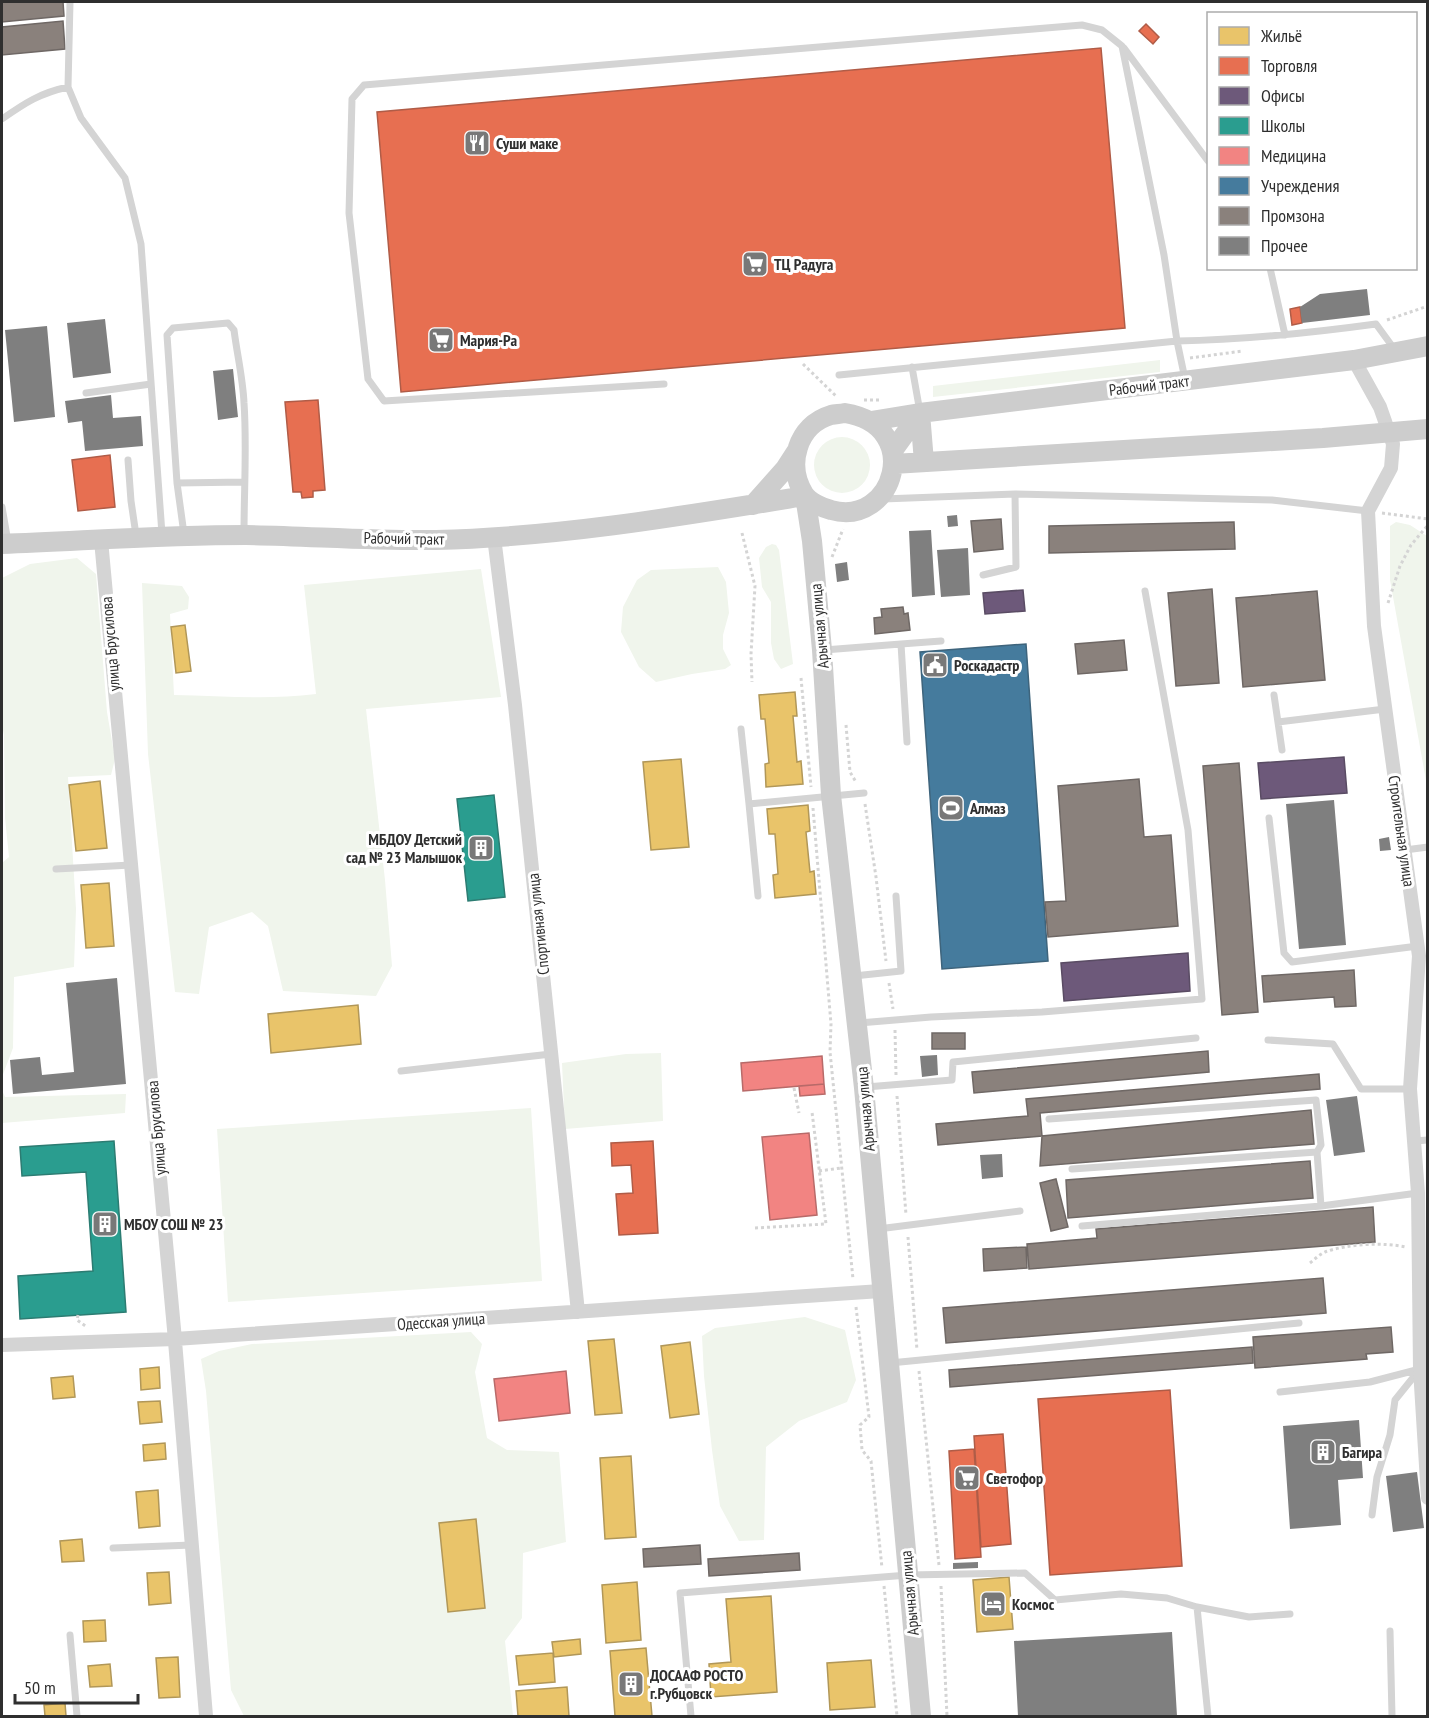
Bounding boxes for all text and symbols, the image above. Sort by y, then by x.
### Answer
legend [1207,12,1417,270]
text: Жильё [1260,24,1302,47]
text: Торговля [1261,54,1317,77]
text: Офисы [1261,84,1305,107]
text: Школы [1261,114,1305,137]
restaurant icon: Суши маке [462,128,492,158]
place label: Суши маке [496,133,559,153]
text: Медицина [1261,144,1326,167]
text: Учреждения [1261,174,1339,197]
text: Промзона [1261,204,1325,227]
text: Прочее [1261,234,1308,257]
supermarket icon: ТЦ Радуга [740,249,770,279]
place label: ТЦ Радуга [774,254,834,274]
supermarket icon: Мария-Ра [426,325,456,355]
place label: Мария-Ра [460,330,517,350]
street label: Рабочий тракт [1108,370,1191,400]
street label: Рабочий тракт [364,527,445,549]
street label: Арычная улица [805,583,833,669]
street label: улица Брусилова [96,596,124,692]
public building icon: Роскадастр [920,650,950,680]
place label: Роскадастр [954,655,1020,675]
street label: Строительная улица [1384,774,1420,888]
sports icon: Алмаз [936,793,966,823]
place label: Алмаз [969,798,1006,818]
place label: МБДОУ Детский сад № 23 Малышок [346,829,462,867]
building icon: МБДОУ Детский сад № 23 Малышок [466,833,496,863]
street label: Спортивная улица [523,872,553,976]
street label: Арычная улица [851,1066,879,1152]
street label: улица Брусилова [142,1080,170,1176]
building icon: МБОУ СОШ № 23 [90,1209,120,1239]
place label: МБОУ СОШ № 23 [124,1214,223,1234]
street label: Одесская улица [396,1308,486,1334]
building icon: Багира [1308,1437,1338,1467]
place label: Багира [1342,1442,1383,1462]
supermarket icon: Светофор [952,1463,982,1493]
place label: Светофор [986,1468,1043,1488]
street label: Арычная улица [895,1550,923,1636]
hotel icon: Космос [978,1589,1008,1619]
place label: Космос [1012,1594,1055,1614]
place label: ДОСААФ РОСТО г.Рубцовск [650,1665,743,1703]
scale bar [15,1667,138,1705]
building icon: ДОСААФ РОСТО г.Рубцовск [616,1669,646,1699]
text: 50 m [24,1676,56,1699]

